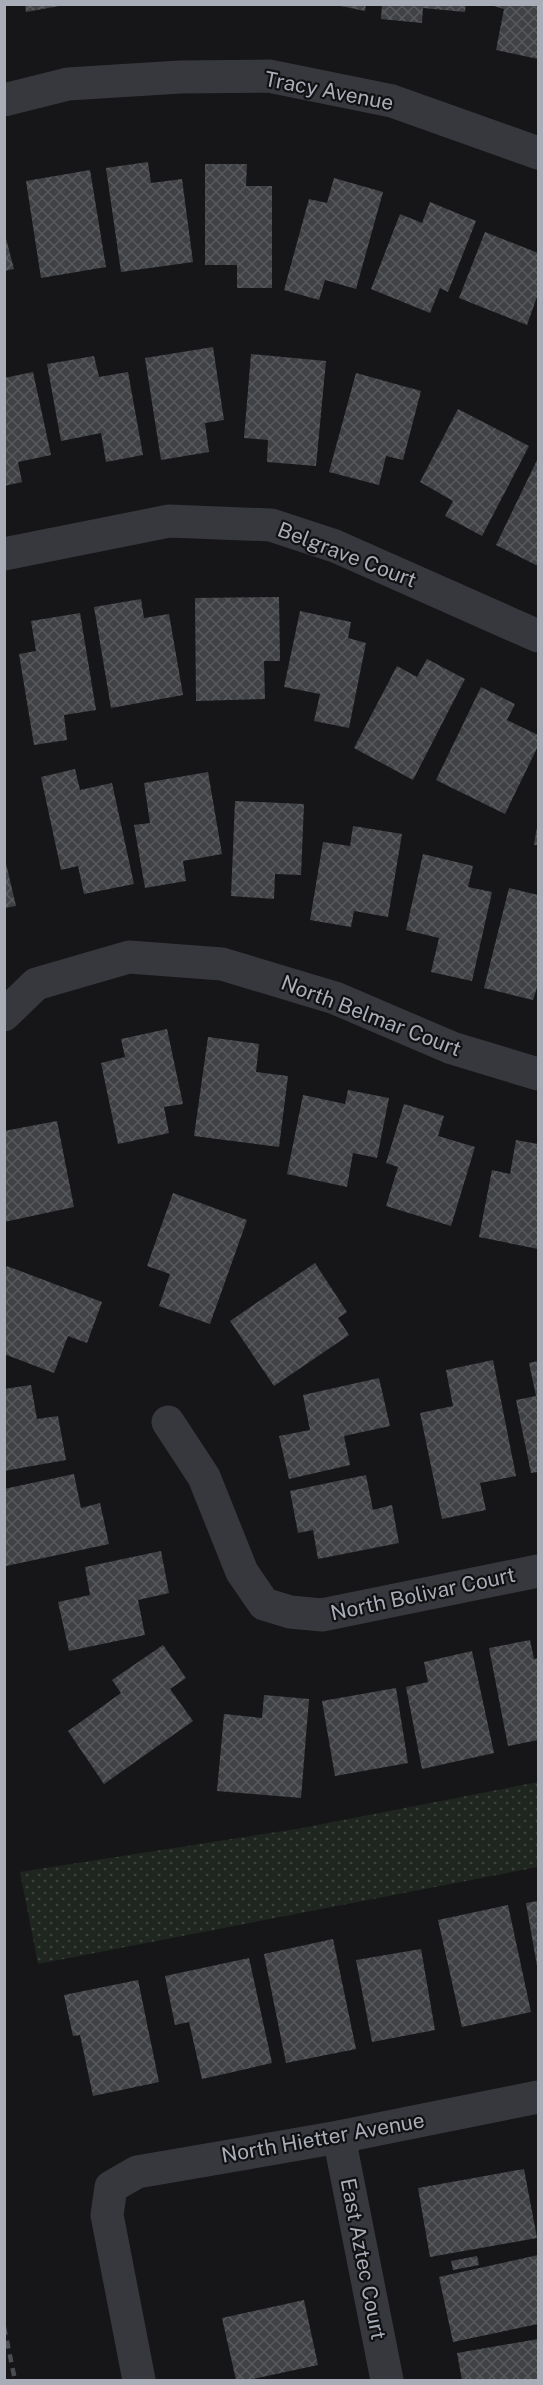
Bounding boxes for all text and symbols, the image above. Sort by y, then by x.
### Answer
street label: Tracy Avenue [262,66,396,115]
street label: Belgrave Court [274,517,420,592]
street label: North Belmar Court [278,970,465,1061]
street label: North Bolivar Court [328,1562,518,1625]
street label: North Hietter Avenue [219,2107,426,2168]
street label: East Aztec Court [336,2176,391,2342]

